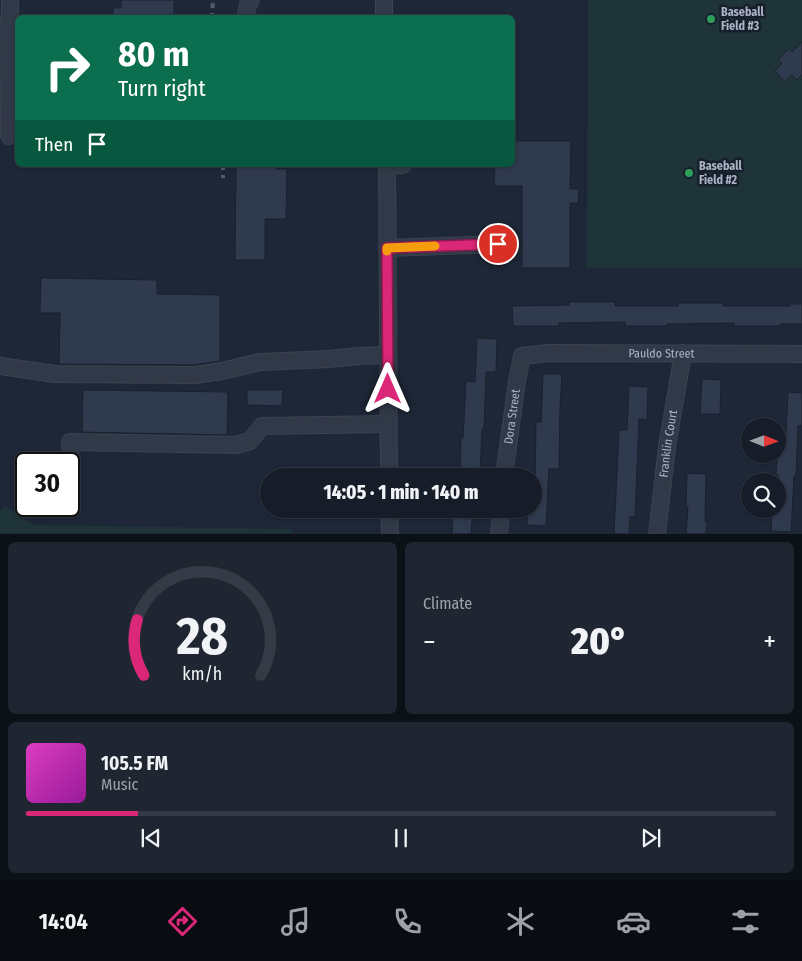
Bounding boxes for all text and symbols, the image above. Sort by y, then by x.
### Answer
place label: Baseball Field #3 [721,5,764,33]
marker: Baseball Field #3 [705,13,717,25]
text: 80 m [118,33,190,75]
icon: right [35,35,100,100]
text: Turn right [118,75,206,102]
icon: arrive [83,130,111,158]
text: Then [35,133,73,156]
place label: Baseball Field #2 [699,159,742,187]
marker: Baseball Field #2 [683,167,695,179]
pin [477,223,519,265]
icon: arrive [484,230,512,258]
street label: Pauldo Street [628,346,695,361]
position arrow [361,362,413,414]
street label: Dora Street [501,388,523,445]
street label: Franklin Court [657,409,680,478]
north arrow [741,418,786,462]
map controls [741,418,786,518]
speed limit sign: 30 [15,452,80,517]
button: search [741,473,786,518]
text: 14:05 · 1 min · 140 m [324,481,478,504]
text: Climate [423,594,472,613]
text: 28 [176,605,228,668]
text: 20° [571,618,628,664]
text: − [423,625,436,658]
text: + [763,625,776,658]
text: km/h [183,663,222,685]
text: 105.5 FM [101,752,168,775]
text: Music [101,775,138,794]
icon: previous [137,824,165,852]
icon: pause [387,824,415,852]
icon: next [637,824,665,852]
icon: directions [165,904,200,939]
icon: music [278,904,313,939]
icon: phone [390,904,425,939]
icon: climate [503,904,538,939]
icon: car [616,904,651,939]
icon: filters [728,904,763,939]
text: 14:04 [39,908,88,935]

